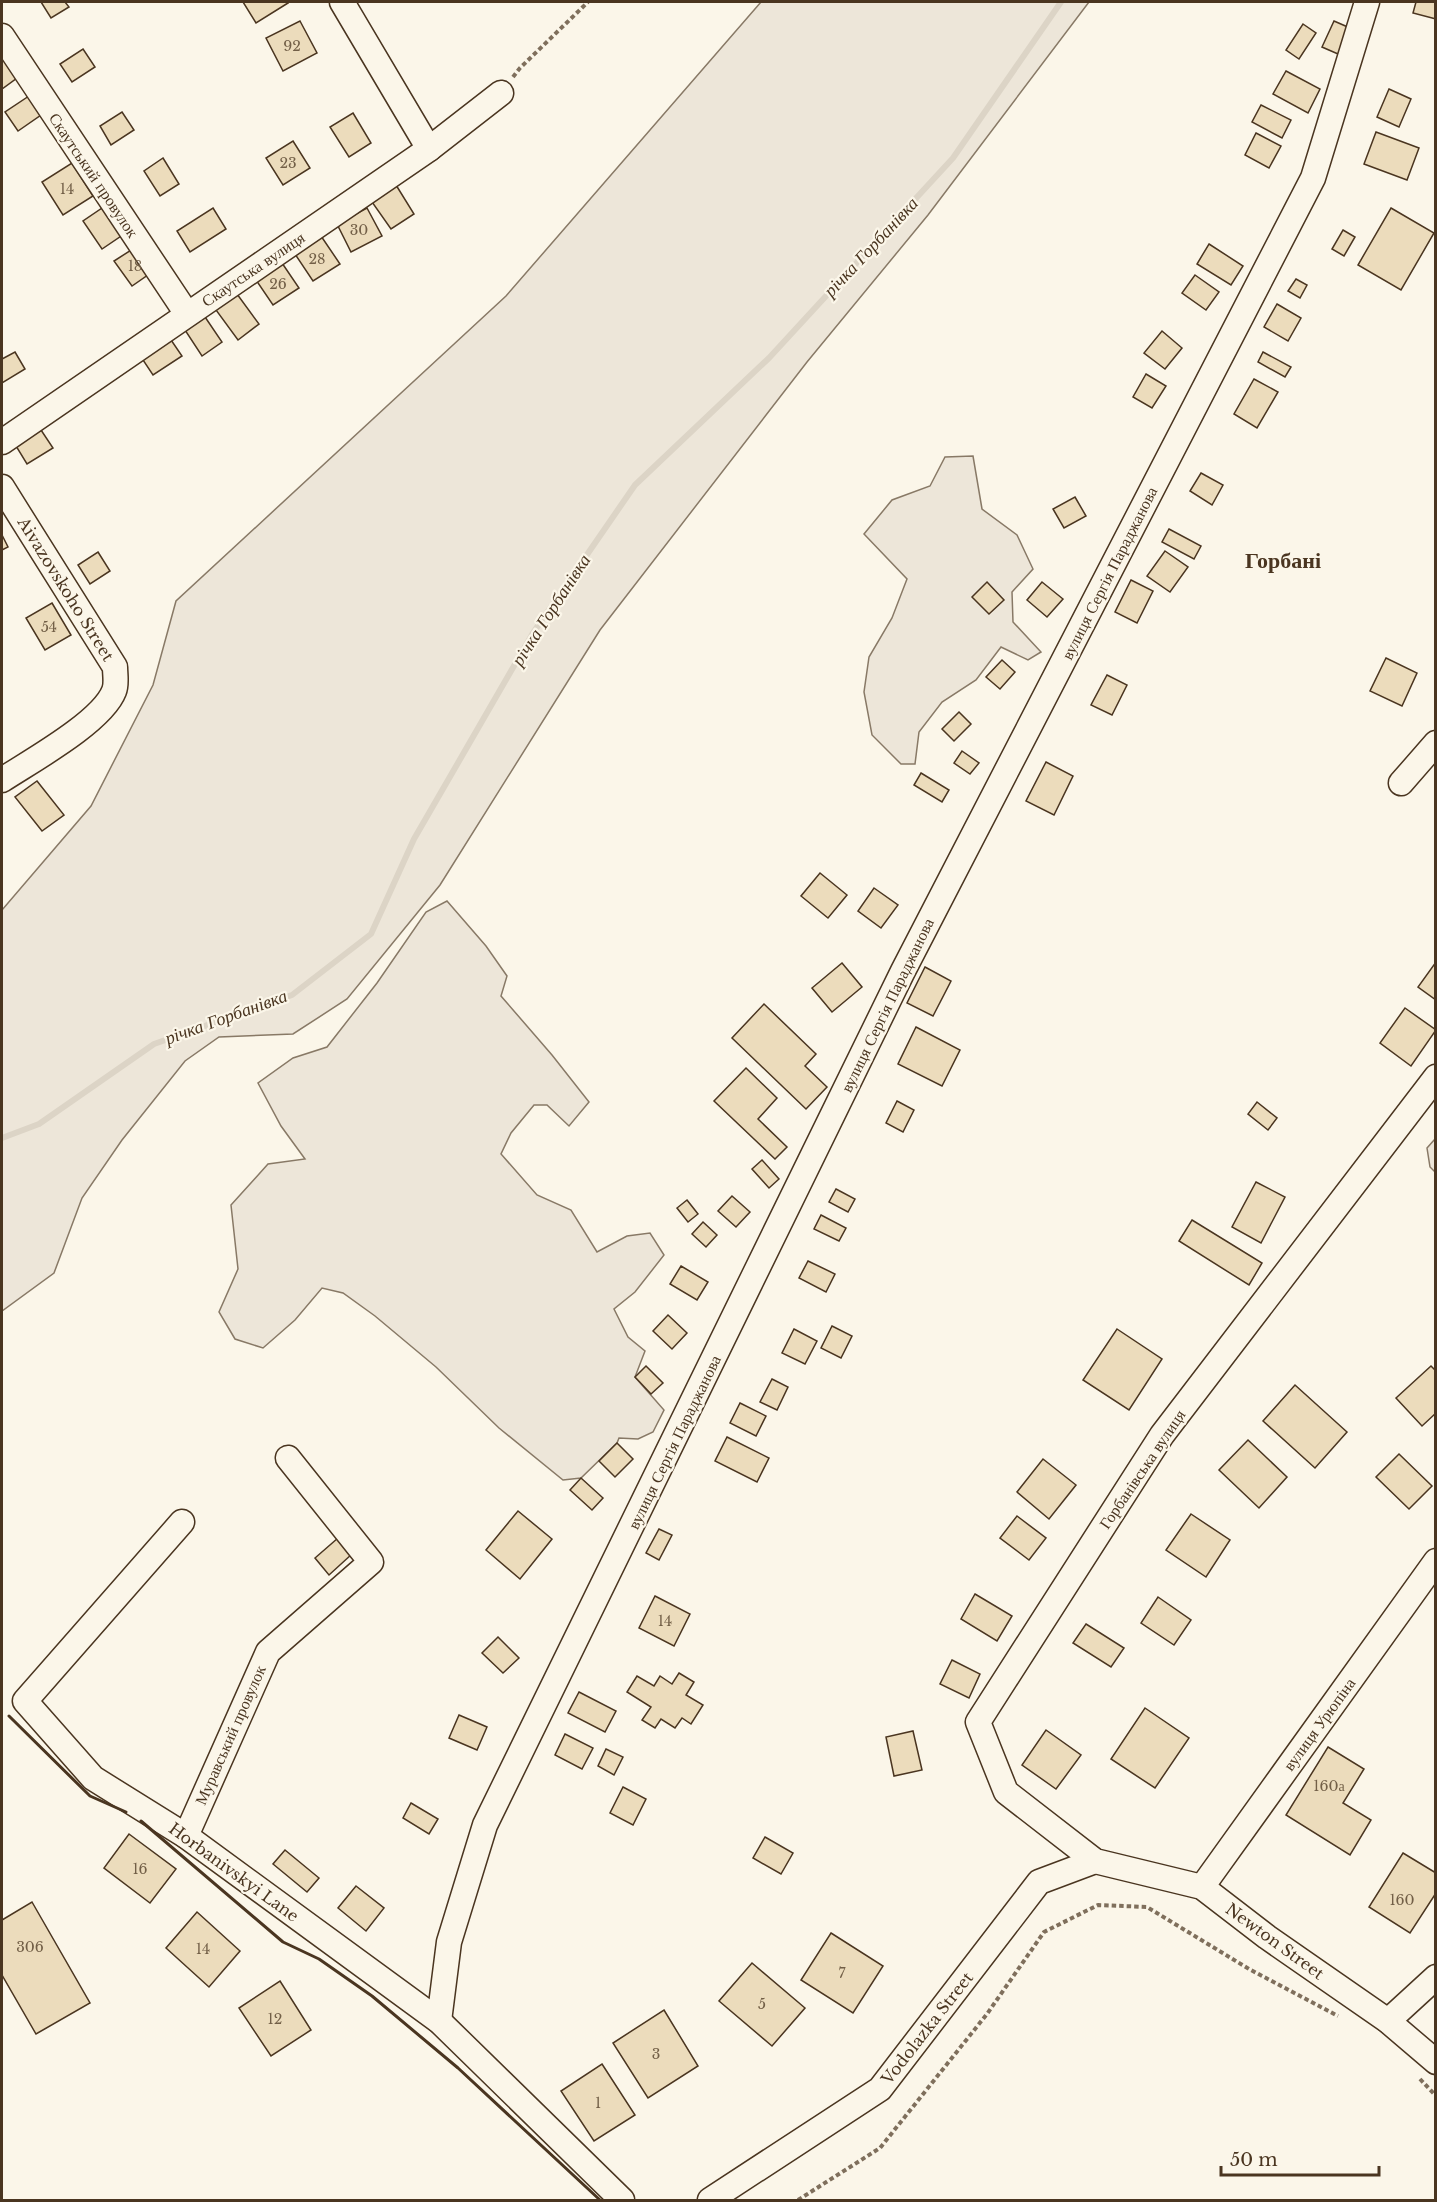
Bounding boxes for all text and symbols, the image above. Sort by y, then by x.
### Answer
house number: 92 [283,37,301,55]
street label: Скаутський провулок [45,109,143,241]
house number: 23 [279,154,297,172]
house number: 14 [60,180,74,198]
water label: річка Горбанівка [818,192,923,303]
house number: 30 [350,221,368,239]
street label: Скаутська вулиця [198,227,309,311]
house number: 28 [308,250,326,268]
house number: 18 [128,257,142,275]
house number: 26 [269,275,287,293]
street label: вулиця Сергія Параджанова [1057,483,1161,663]
street label: Aivazovskoho Street [13,512,118,665]
district label: Горбані [1245,547,1321,574]
water label: річка Горбанівка [506,550,595,672]
house number: 54 [41,618,57,636]
street label: вулиця Сергія Параджанова [836,915,938,1095]
water label: річка Горбанівка [160,985,290,1050]
street label: вулиця Сергія Параджанова [623,1352,725,1532]
street label: Горбанівська вулиця [1095,1405,1190,1533]
house number: 14 [658,1612,672,1630]
street label: Муравський провулок [190,1662,270,1808]
street label: вулиця Урюпіна [1279,1674,1359,1774]
house number: 160а [1313,1777,1346,1795]
street label: Horbanivskyi Lane [165,1818,303,1926]
house number: 16 [132,1860,148,1878]
house number: 160 [1389,1891,1415,1909]
street label: Newton Street [1222,1899,1328,1983]
house number: 306 [16,1938,44,1956]
house number: 14 [196,1940,210,1958]
house number: 7 [838,1964,846,1982]
street label: Vodolazka Street [876,1968,977,2089]
house number: 5 [758,1995,766,2013]
house number: 12 [268,2010,282,2028]
house number: 3 [652,2045,660,2063]
house number: 1 [595,2094,601,2112]
scale bar [1221,2139,1378,2177]
text: 50 m [1230,2149,1278,2171]

